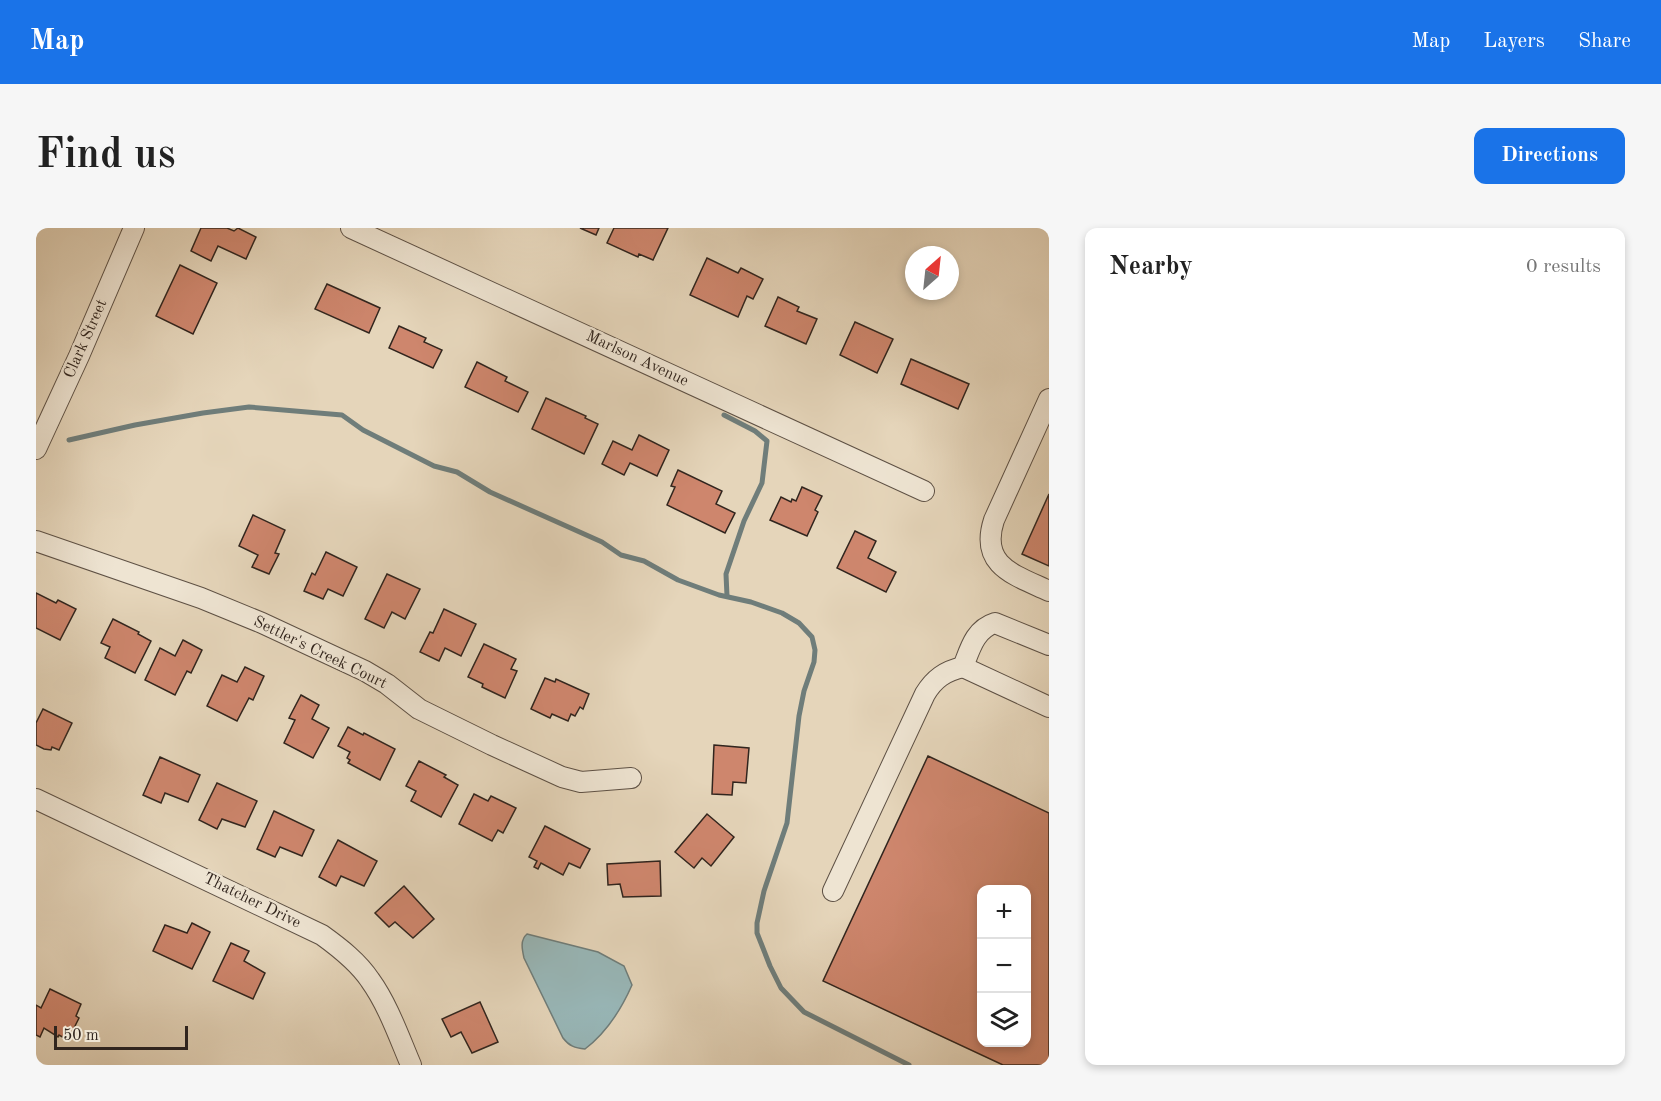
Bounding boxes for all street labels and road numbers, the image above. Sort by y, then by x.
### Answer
street label: Clark Street [61,297,111,381]
street label: Marlson Avenue [583,328,691,390]
street label: Settler's Creek Court [251,614,390,692]
street label: Thatcher Drive [201,871,303,931]

